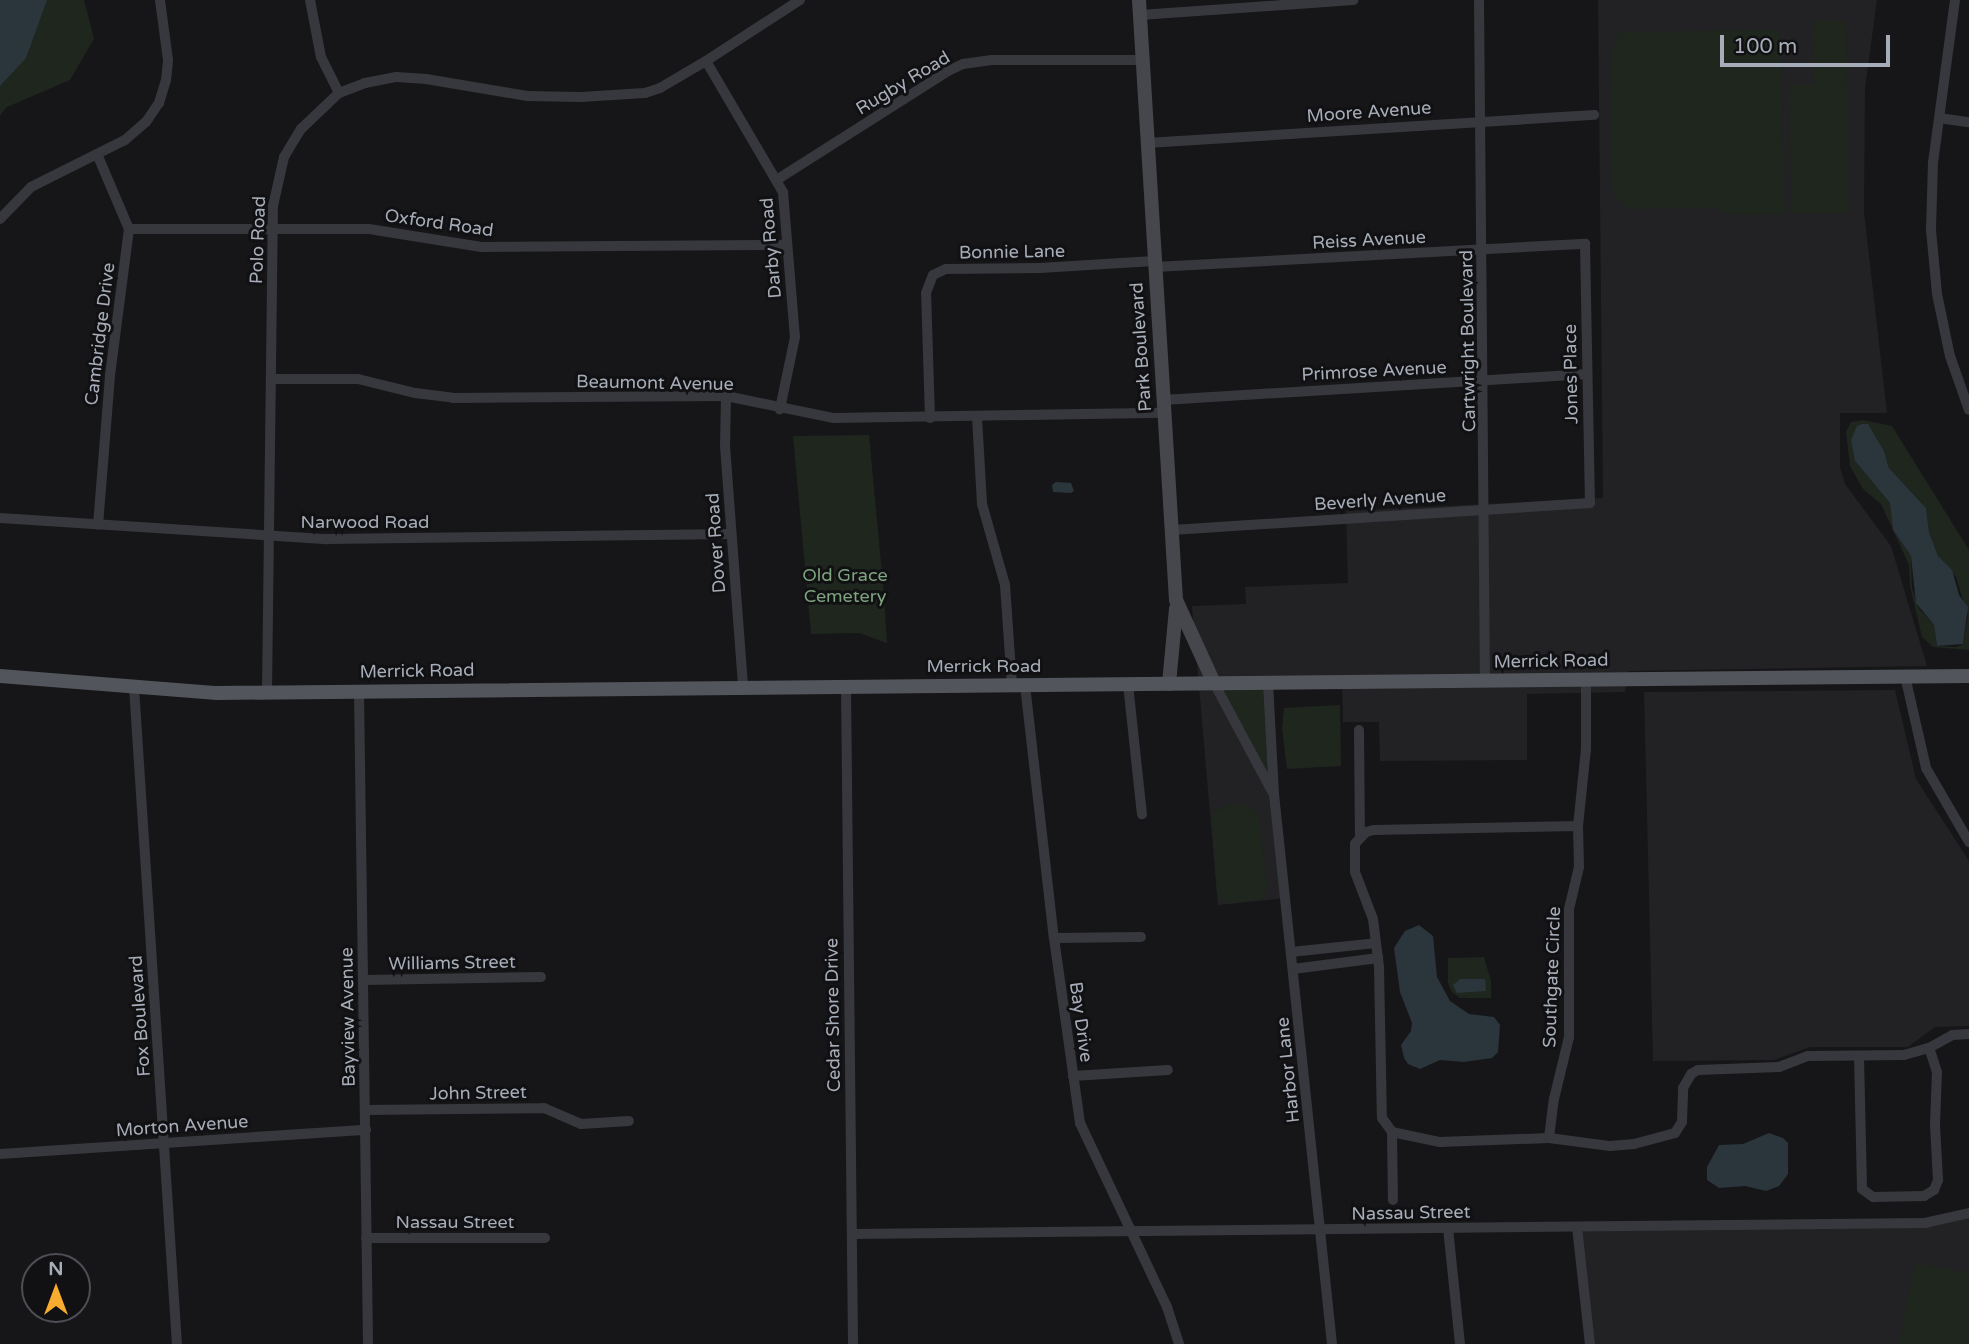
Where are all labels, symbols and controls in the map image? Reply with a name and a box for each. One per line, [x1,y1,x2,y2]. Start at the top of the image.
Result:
scale bar [1724,21,1894,65]
text: 100 m [1733,34,1797,59]
street label: Rugby Road [852,46,954,120]
street label: Moore Avenue [1306,97,1432,127]
street label: Polo Road [246,196,270,284]
street label: Darby Road [756,197,786,299]
street label: Oxford Road [383,205,495,241]
street label: Reiss Avenue [1312,226,1426,254]
street label: Bonnie Lane [959,240,1065,264]
street label: Cartwright Boulevard [1456,250,1480,432]
street label: Cambridge Drive [81,261,119,407]
street label: Park Boulevard [1126,282,1156,412]
street label: Jones Place [1559,324,1583,424]
street label: Primrose Avenue [1301,356,1447,386]
street label: Beaumont Avenue [576,371,734,395]
street label: Beverly Avenue [1313,485,1447,515]
street label: Dover Road [702,492,730,594]
street label: Narwood Road [301,511,429,533]
park label: Old Grace Cemetery [802,565,888,608]
street label: Merrick Road [1493,649,1609,673]
street label: Merrick Road [927,655,1041,677]
street label: Merrick Road [359,659,475,683]
street label: Southgate Circle [1539,906,1565,1048]
street label: Cedar Shore Drive [821,938,845,1092]
street label: Bayview Avenue [336,947,360,1087]
street label: Williams Street [388,951,516,975]
street label: Fox Boulevard [125,955,155,1077]
street label: Bay Drive [1065,980,1097,1064]
street label: Harbor Lane [1272,1016,1304,1124]
street label: John Street [429,1081,527,1105]
street label: Morton Avenue [115,1111,249,1141]
street label: Nassau Street [1351,1201,1471,1225]
street label: Nassau Street [396,1211,514,1233]
north arrow [21,1253,91,1323]
text: N [48,1258,64,1280]

